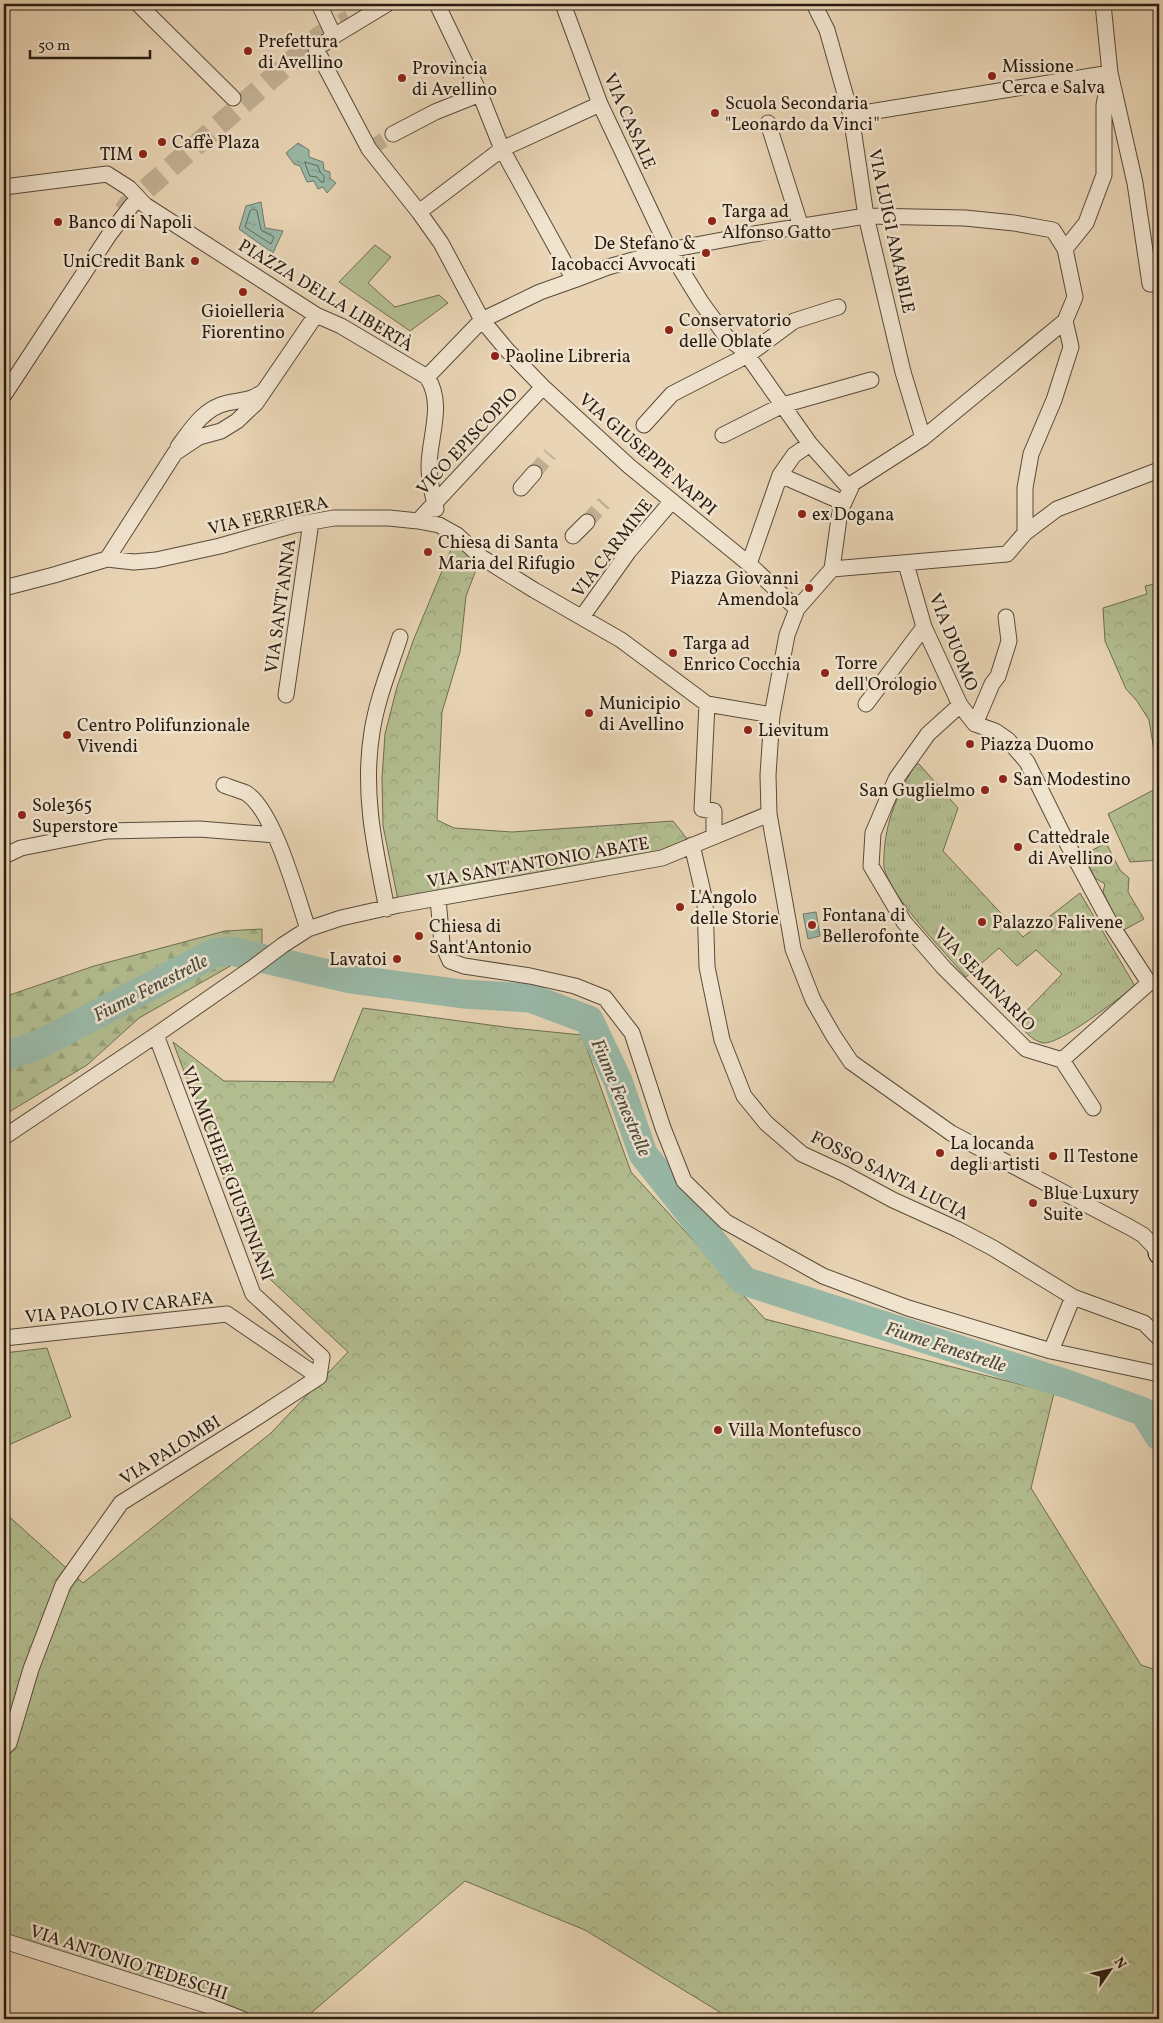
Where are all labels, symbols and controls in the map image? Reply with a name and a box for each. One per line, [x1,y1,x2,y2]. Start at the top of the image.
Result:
scale bar [30,28,150,60]
place label: Prefettura di Avellino [258,30,343,76]
text: 50 m [38,36,70,57]
marker: Prefettura di Avellino [242,45,254,57]
place label: Missione Cerca e Salva [1002,55,1105,101]
place label: Provincia di Avellino [412,57,497,103]
street label: VIA CASALE [596,70,661,174]
marker: Missione Cerca e Salva [986,70,998,82]
marker: Provincia di Avellino [396,72,408,84]
place label: Scuola Secondaria "Leonardo da Vinci" [725,92,880,138]
marker: Scuola Secondaria "Leonardo da Vinci" [709,107,721,119]
place label: Caffè Plaza [172,131,260,156]
marker: Caffè Plaza [156,136,168,148]
place label: TIM [100,143,133,168]
street label: VIA LUIGI AMABILE [861,147,920,316]
marker: TIM [137,148,149,160]
place label: Targa ad Alfonso Gatto [722,200,831,246]
place label: Banco di Napoli [68,211,192,236]
marker: Targa ad Alfonso Gatto [706,215,718,227]
marker: Banco di Napoli [52,216,64,228]
place label: De Stefano & Iacobacci Avvocati [551,232,696,278]
street label: PIAZZA DELLA LIBERTÀ [233,234,418,359]
marker: De Stefano & Iacobacci Avvocati [700,247,712,259]
place label: UniCredit Bank [63,250,185,275]
marker: UniCredit Bank [189,255,201,267]
marker: Gioielleria Fiorentino [237,286,249,298]
place label: Gioielleria Fiorentino [201,300,285,346]
place label: Conservatorio delle Oblate [679,309,791,355]
marker: Conservatorio delle Oblate [663,324,675,336]
place label: Paoline Libreria [505,345,631,370]
marker: Paoline Libreria [489,350,501,362]
street label: VICO EPISCOPIO [412,383,525,501]
street label: VIA GIUSEPPE NAPPI [573,388,722,522]
street label: VIA FERRIERA [206,490,331,542]
street label: VIA CARMINE [567,494,660,603]
place label: ex Dogana [812,503,894,528]
marker: ex Dogana [796,508,808,520]
place label: Chiesa di Santa Maria del Rifugio [438,531,575,577]
street label: VIA SANT'ANNA [260,537,303,675]
marker: Chiesa di Santa Maria del Rifugio [422,546,434,558]
place label: Piazza Giovanni Amendola [670,567,799,613]
marker: Piazza Giovanni Amendola [803,582,815,594]
street label: VIA DUOMO [922,590,984,695]
place label: Targa ad Enrico Cocchia [683,632,801,678]
marker: Targa ad Enrico Cocchia [667,647,679,659]
place label: Torre dell'Orologio [835,652,937,698]
marker: Torre dell'Orologio [819,667,831,679]
place label: Municipio di Avellino [599,692,684,738]
marker: Municipio di Avellino [583,707,595,719]
place label: Centro Polifunzionale Vivendi [77,714,250,760]
place label: Lievitum [758,719,829,744]
marker: Lievitum [742,724,754,736]
marker: Centro Polifunzionale Vivendi [61,729,73,741]
place label: Piazza Duomo [980,733,1094,758]
marker: Piazza Duomo [964,738,976,750]
place label: San Modestino [1013,768,1131,793]
marker: San Modestino [997,773,1009,785]
place label: San Guglielmo [859,779,975,804]
marker: San Guglielmo [979,784,991,796]
place label: Sole365 Superstore [32,794,118,840]
marker: Sole365 Superstore [16,809,28,821]
place label: Cattedrale di Avellino [1028,826,1113,872]
street label: VIA SANT'ANTONIO ABATE [425,832,651,895]
marker: Cattedrale di Avellino [1012,841,1024,853]
place label: L'Angolo delle Storie [690,886,779,932]
marker: L'Angolo delle Storie [674,901,686,913]
place label: Fontana di Bellerofonte [822,904,919,950]
place label: Palazzo Falivene [992,911,1123,936]
place label: Chiesa di Sant'Antonio [429,915,532,961]
marker: Palazzo Falivene [976,916,988,928]
marker: Fontana di Bellerofonte [806,919,818,931]
street label: VIA SEMINARIO [928,922,1040,1038]
marker: Chiesa di Sant'Antonio [413,930,425,942]
place label: Lavatoi [329,948,387,973]
water label: Fiume Fenestrelle [89,949,213,1029]
marker: Lavatoi [391,953,403,965]
water label: Fiume Fenestrelle [584,1035,657,1161]
street label: VIA MICHELE GIUSTINIANI [174,1063,279,1285]
street label: FOSSO SANTA LUCIA [806,1126,973,1227]
place label: La locanda degli artisti [950,1132,1040,1178]
place label: Il Testone [1063,1145,1138,1170]
marker: La locanda degli artisti [934,1147,946,1159]
marker: Il Testone [1047,1150,1059,1162]
place label: Blue Luxury Suite [1043,1182,1139,1228]
marker: Blue Luxury Suite [1027,1197,1039,1209]
street label: VIA PAOLO IV CARAFA [24,1286,215,1331]
water label: Fiume Fenestrelle [882,1316,1009,1380]
street label: VIA PALOMBI [115,1410,226,1492]
place label: Villa Montefusco [728,1419,861,1444]
marker: Villa Montefusco [712,1424,724,1436]
street label: VIA ANTONIO TEDESCHI [26,1920,231,2007]
north arrow [1086,1946,1136,1996]
text: N [1109,1954,1130,1973]

